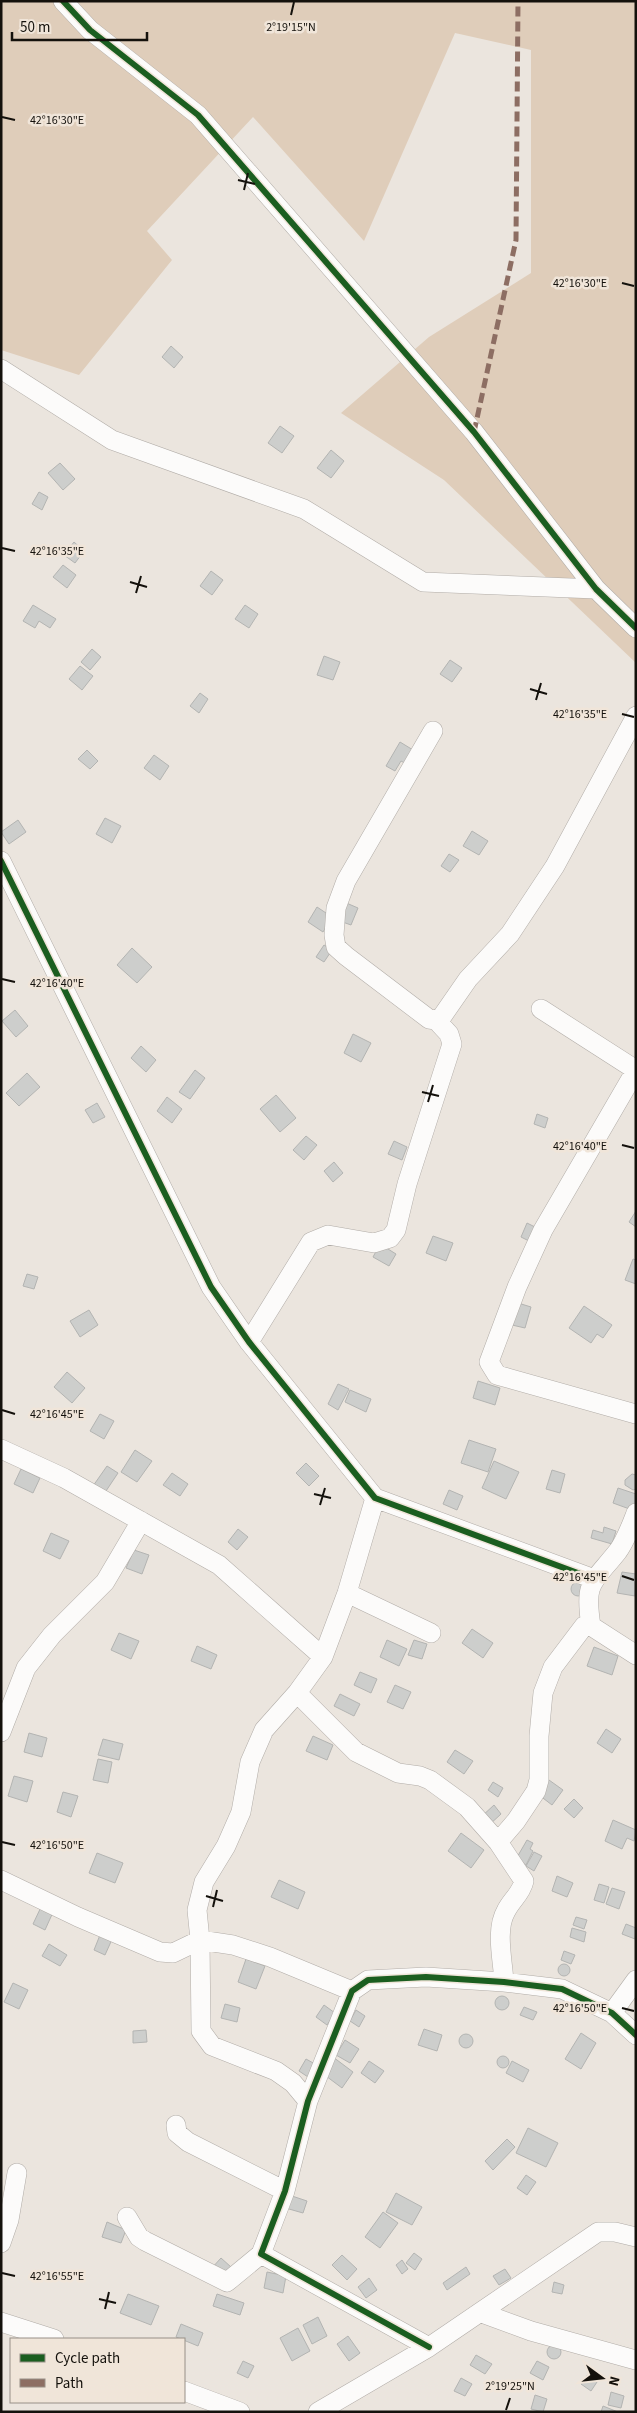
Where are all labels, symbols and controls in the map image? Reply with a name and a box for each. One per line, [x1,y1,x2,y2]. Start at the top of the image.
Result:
scale bar [12,10,148,42]
text: 50 m [20,17,50,38]
text: 2°19'15"N [266,19,316,36]
text: 42°16'30"E [30,112,84,129]
text: 42°16'30"E [553,275,607,292]
text: 42°16'35"E [30,543,84,560]
text: 42°16'35"E [553,706,607,723]
text: 42°16'40"E [30,975,84,992]
text: 42°16'40"E [553,1138,607,1155]
text: 42°16'45"E [30,1406,84,1423]
text: 42°16'45"E [553,1569,607,1586]
text: 42°16'50"E [30,1837,84,1854]
text: 42°16'50"E [553,2000,607,2017]
text: 42°16'55"E [30,2268,84,2285]
legend [10,2338,185,2403]
text: Cycle path [55,2348,120,2369]
north arrow [577,2353,627,2403]
text: Path [55,2373,83,2394]
text: N [603,2374,624,2388]
text: 2°19'25"N [485,2378,535,2395]

